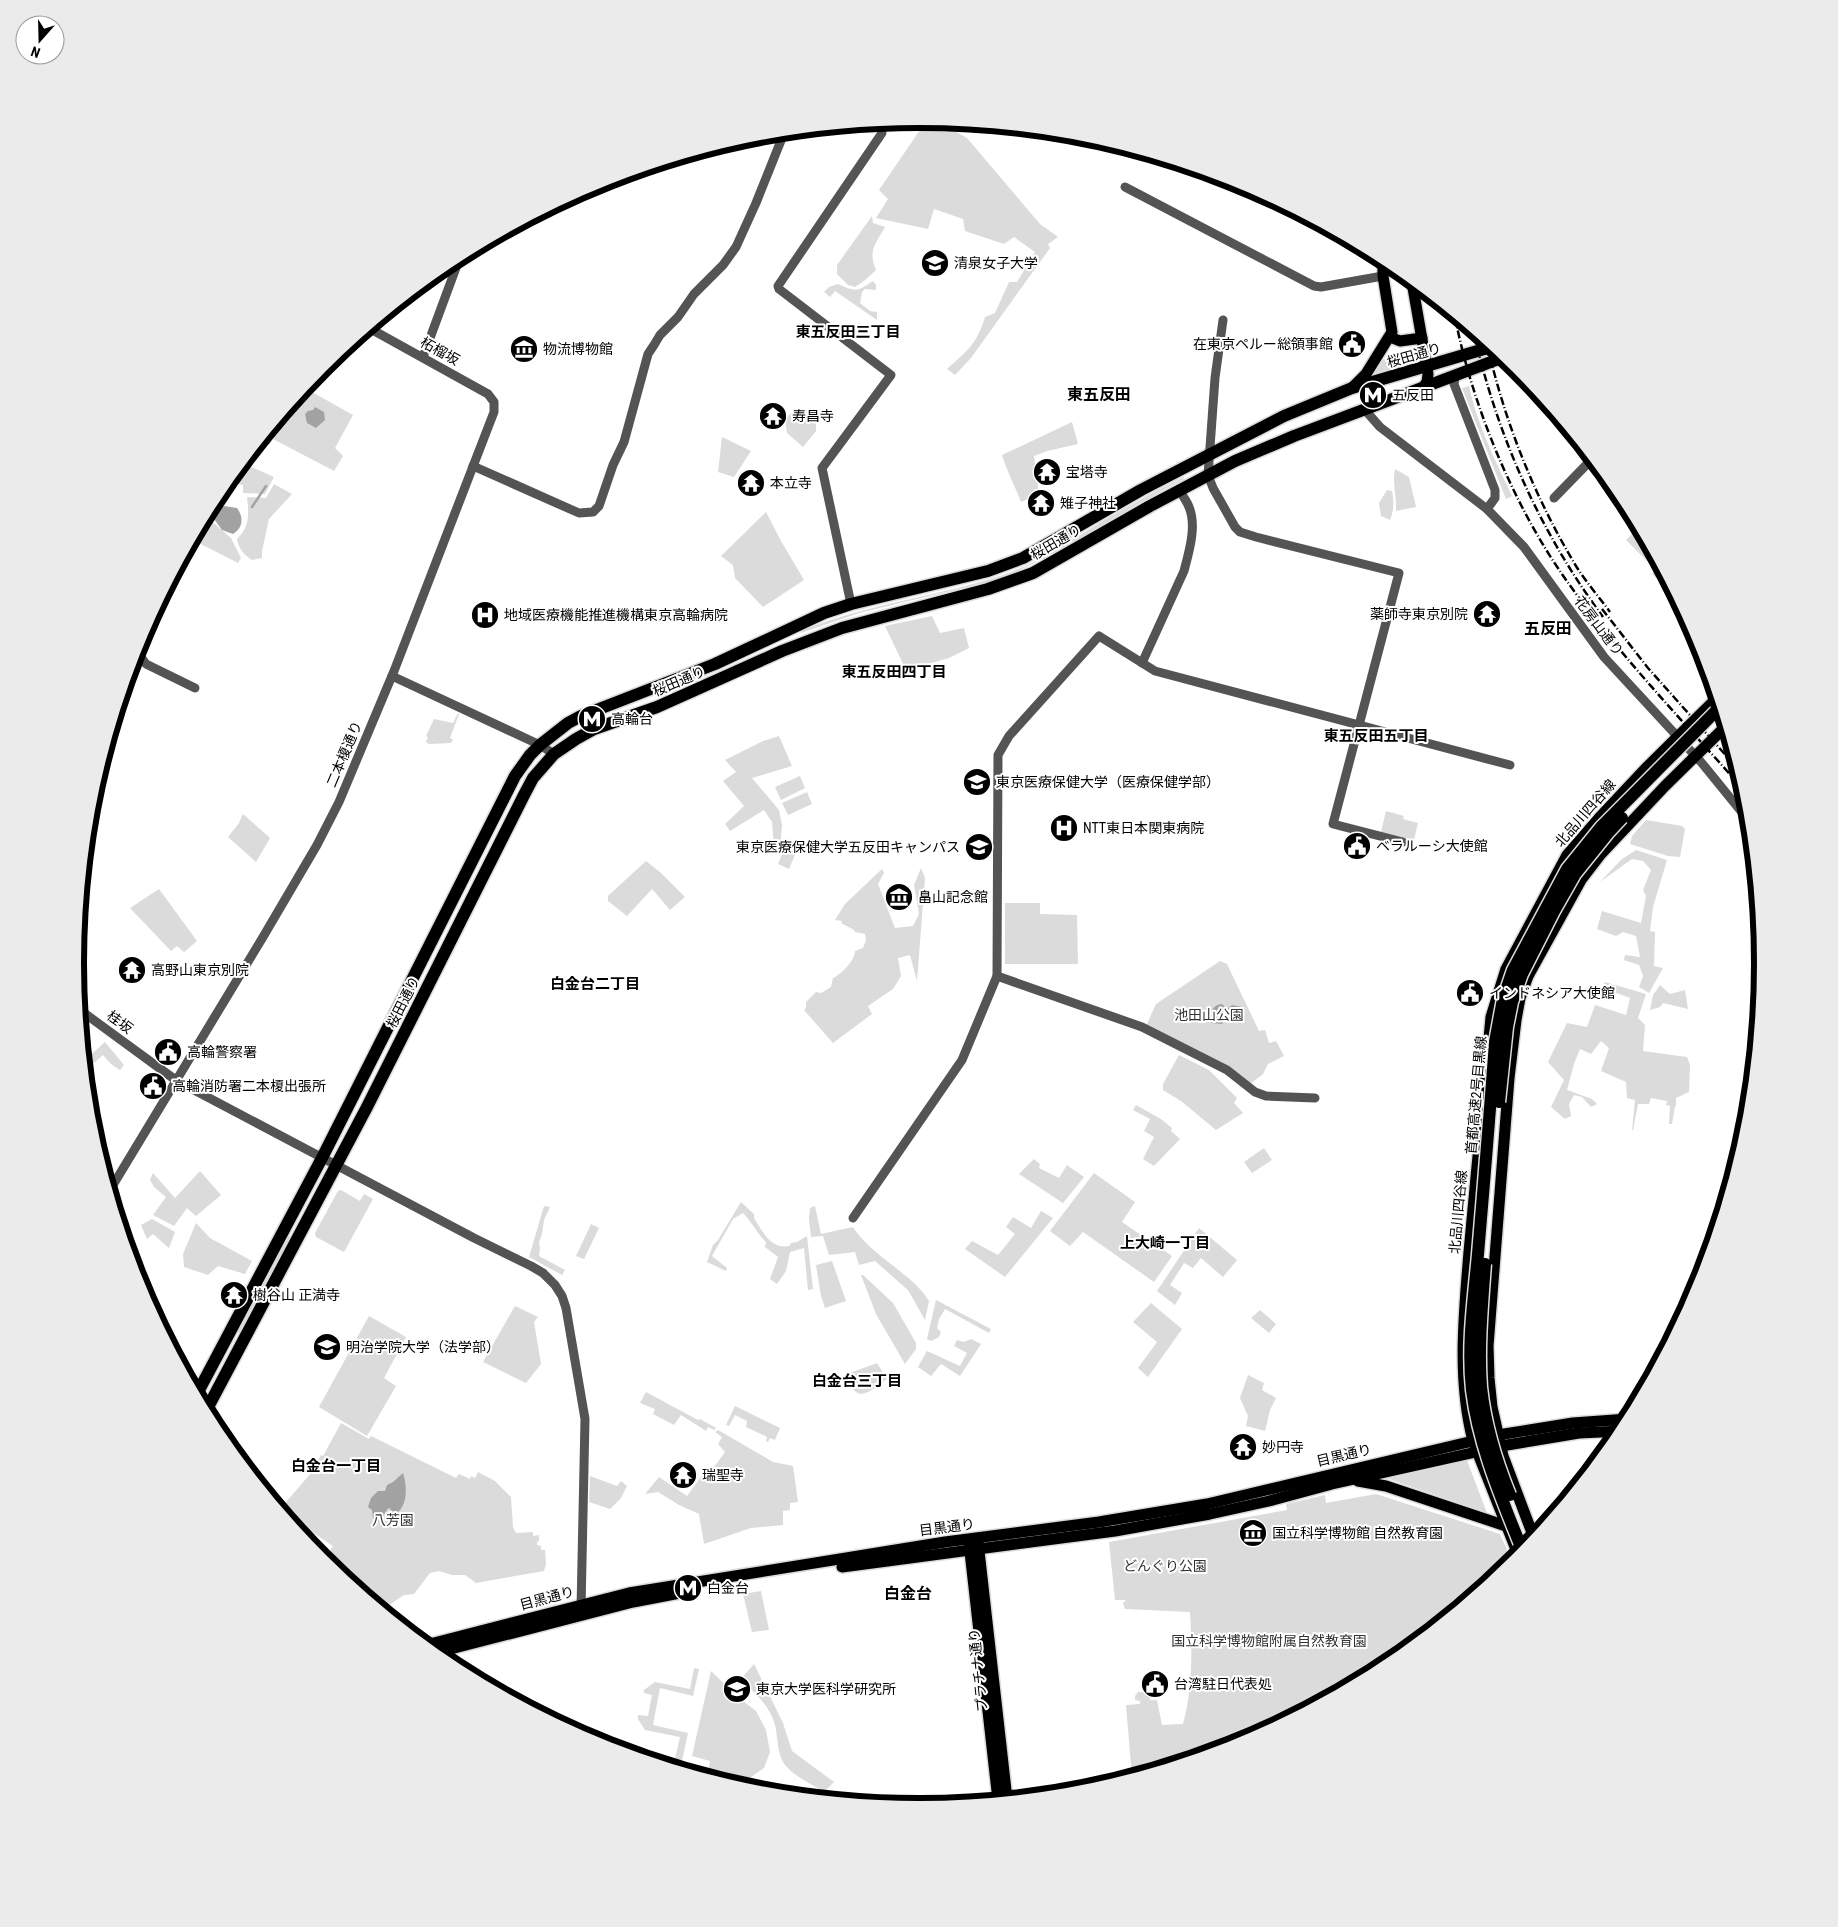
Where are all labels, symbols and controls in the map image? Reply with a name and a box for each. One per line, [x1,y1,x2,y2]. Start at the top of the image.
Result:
north arrow [15,15,65,65]
text: N [29,43,42,61]
school or university icon: 清泉女子大学 [920,248,950,278]
place label: 清泉女子大学 [954,255,1038,271]
district label: 東五反田三丁目 [795,323,901,341]
public building icon: 在東京ペルー総領事館 [1337,329,1367,359]
street label: 柘榴坂 [418,334,462,368]
museum icon: 物流博物館 [509,334,539,364]
place label: 在東京ペルー総領事館 [1193,336,1333,352]
street label: 桜田通り [1385,340,1443,370]
place label: 物流博物館 [543,341,613,357]
metro station icon: 五反田 [1358,380,1388,410]
district label: 東五反田 [1067,385,1131,404]
place label: 五反田 [1392,387,1434,403]
temple icon: 寿昌寺 [758,401,788,431]
place label: 寿昌寺 [792,408,834,424]
temple icon: 宝塔寺 [1032,457,1062,487]
place label: 宝塔寺 [1066,464,1108,480]
temple icon: 本立寺 [736,468,766,498]
place label: 本立寺 [770,475,812,491]
temple icon: 雉子神社 [1026,488,1056,518]
place label: 雉子神社 [1060,495,1116,511]
street label: 桜田通り [1028,521,1084,563]
street label: 花房山通り [1572,593,1626,659]
temple icon: 薬師寺東京別院 [1472,599,1502,629]
hospital icon: 地域医療機能推進機構東京高輪病院 [470,600,500,630]
place label: 薬師寺東京別院 [1370,606,1468,622]
place label: 地域医療機能推進機構東京高輪病院 [504,607,728,623]
district label: 五反田 [1524,619,1572,638]
street label: 桜田通り [650,663,708,699]
district label: 東五反田四丁目 [841,663,947,681]
metro station icon: 高輪台 [577,704,607,734]
place label: 高輪台 [611,711,653,727]
street label: 二本榎通り [323,719,365,789]
district label: 東五反田五丁目 [1323,727,1429,745]
school or university icon: 東京医療保健大学（医療保健学部） [962,767,992,797]
place label: 東京医療保健大学（医療保健学部） [996,774,1220,790]
street label: 北品川四谷線 [1551,776,1619,850]
hospital icon: NTT東日本関東病院 [1049,813,1079,843]
place label: NTT東日本関東病院 [1083,820,1204,836]
public building icon: ベラルーシ大使館 [1342,831,1372,861]
school or university icon: 東京医療保健大学五反田キャンパス [964,832,994,862]
place label: ベラルーシ大使館 [1376,838,1488,854]
place label: 東京医療保健大学五反田キャンパス [736,839,960,855]
museum icon: 畠山記念館 [884,882,914,912]
place label: 畠山記念館 [918,889,988,905]
temple icon: 高野山東京別院 [117,955,147,985]
place label: 高野山東京別院 [151,962,249,978]
street label: 桜田通り [383,973,423,1031]
district label: 白金台二丁目 [550,975,640,993]
public building icon: インドネシア大使館 [1455,978,1485,1008]
place label: インドネシア大使館 [1489,985,1615,1001]
street label: 桂坂 [104,1007,136,1037]
park label: 池田山公園 [1174,1007,1244,1023]
street label: 首都高速2号目黒線 [1463,1035,1489,1155]
public building icon: 高輪警察署 [153,1037,183,1067]
place label: 高輪警察署 [187,1044,257,1060]
public building icon: 高輪消防署二本榎出張所 [138,1071,168,1101]
place label: 高輪消防署二本榎出張所 [172,1078,326,1094]
street label: 北品川四谷線 [1446,1169,1470,1255]
district label: 上大崎一丁目 [1120,1234,1210,1252]
temple icon: 樹谷山 正満寺 [219,1280,249,1310]
place label: 樹谷山 正満寺 [253,1287,340,1303]
school or university icon: 明治学院大学（法学部） [312,1332,342,1362]
place label: 明治学院大学（法学部） [346,1339,500,1355]
district label: 白金台三丁目 [812,1372,902,1390]
temple icon: 妙円寺 [1228,1432,1258,1462]
place label: 妙円寺 [1262,1439,1304,1455]
street label: 目黒通り [1315,1441,1373,1469]
district label: 白金台一丁目 [291,1457,381,1475]
temple icon: 瑞聖寺 [668,1460,698,1490]
place label: 瑞聖寺 [702,1467,744,1483]
park label: 八芳園 [372,1512,414,1528]
street label: 目黒通り [918,1516,976,1538]
museum icon: 国立科学博物館 自然教育園 [1238,1518,1268,1548]
place label: 国立科学博物館 自然教育園 [1272,1525,1443,1541]
park label: どんぐり公園 [1123,1558,1207,1574]
metro station icon: 白金台 [673,1573,703,1603]
place label: 白金台 [707,1580,749,1596]
street label: 目黒通り [518,1583,576,1613]
district label: 白金台 [884,1584,932,1603]
street label: プラチナ通り [966,1627,990,1713]
park label: 国立科学博物館附属自然教育園 [1171,1633,1367,1649]
public building icon: 台湾駐日代表処 [1140,1669,1170,1699]
school or university icon: 東京大学医科学研究所 [722,1674,752,1704]
place label: 台湾駐日代表処 [1174,1676,1272,1692]
place label: 東京大学医科学研究所 [756,1681,896,1697]

